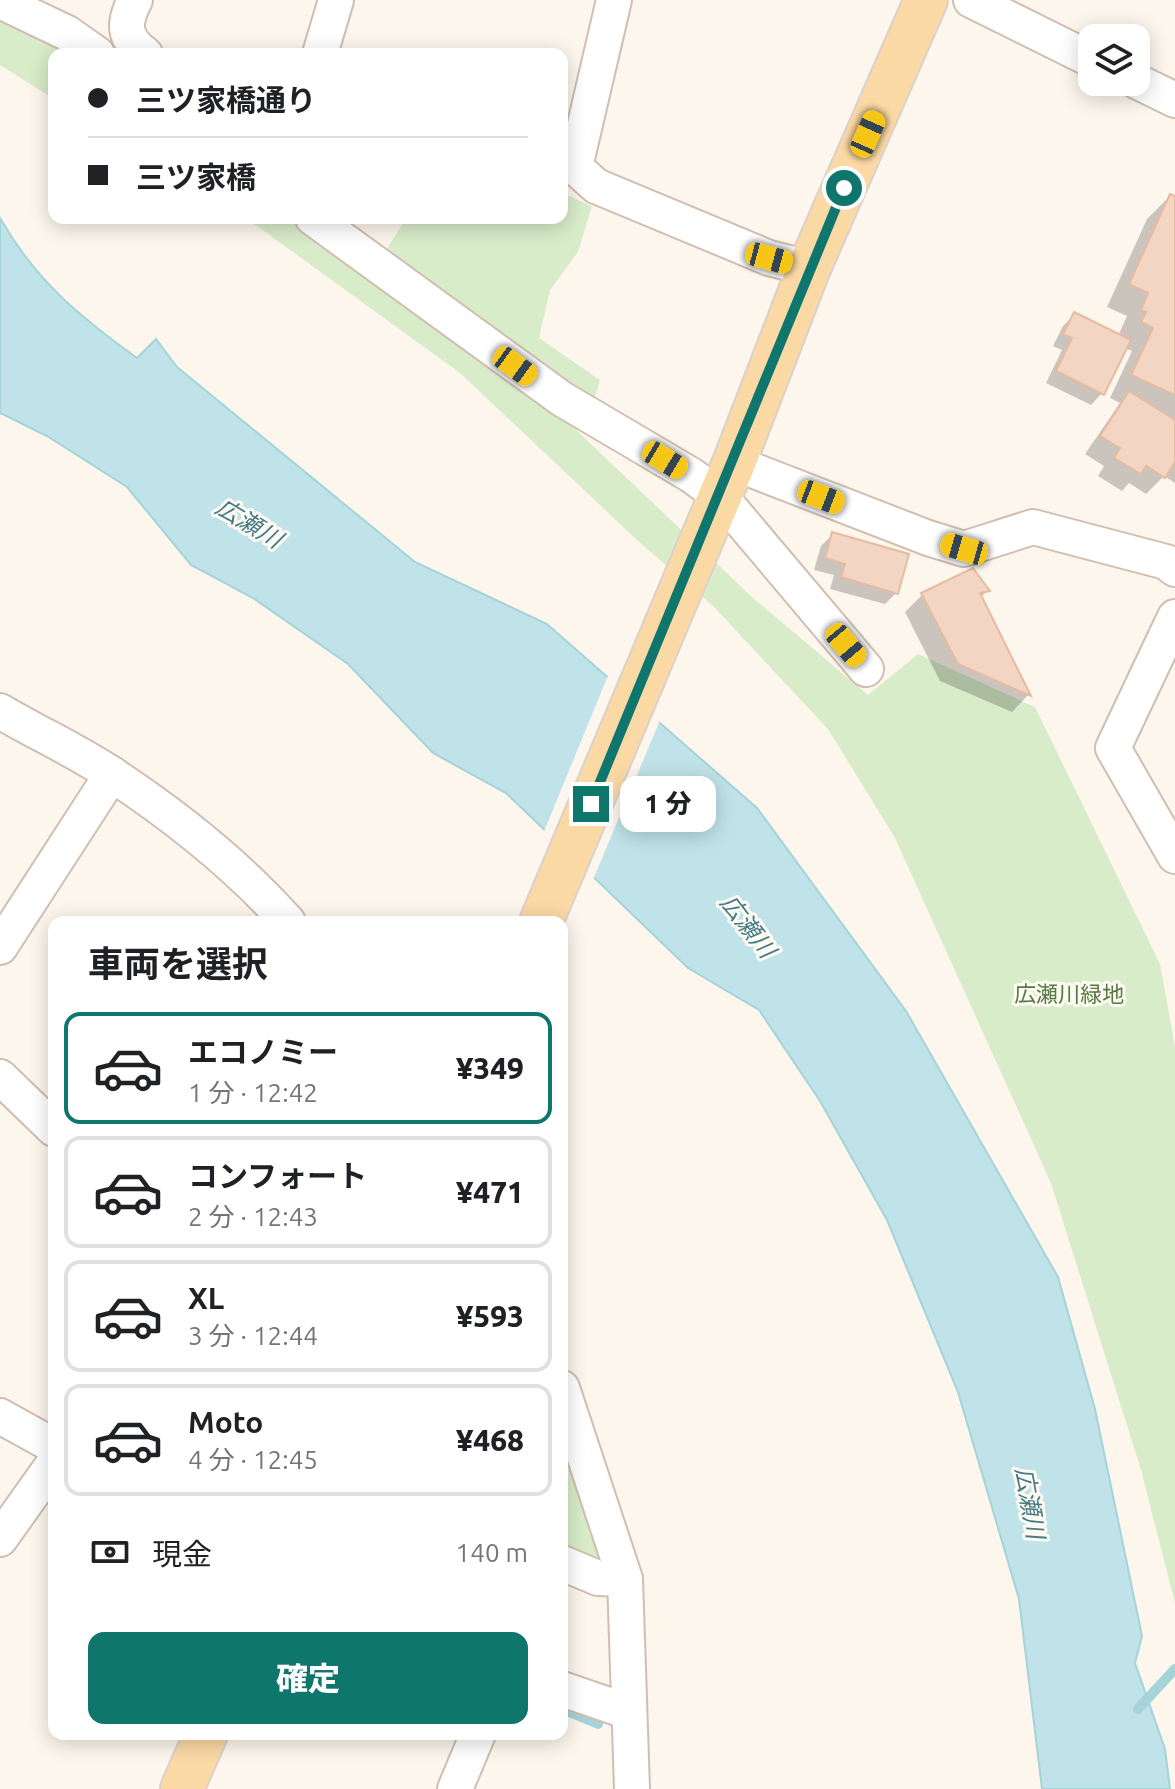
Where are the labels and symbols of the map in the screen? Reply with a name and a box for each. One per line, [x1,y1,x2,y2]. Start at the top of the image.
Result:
car [847,107,889,161]
route start [826,170,862,206]
car [743,240,795,276]
car [489,342,541,390]
car [638,437,692,483]
car [794,477,848,517]
water label: 広瀬川 [211,493,289,555]
car [938,531,990,567]
car [821,619,871,671]
callout: 1 分 [619,776,715,832]
route end [573,786,609,822]
water label: 広瀬川 [715,889,783,965]
park label: 広瀬川緑地 [1014,981,1124,1006]
water label: 広瀬川 [1010,1465,1050,1544]

